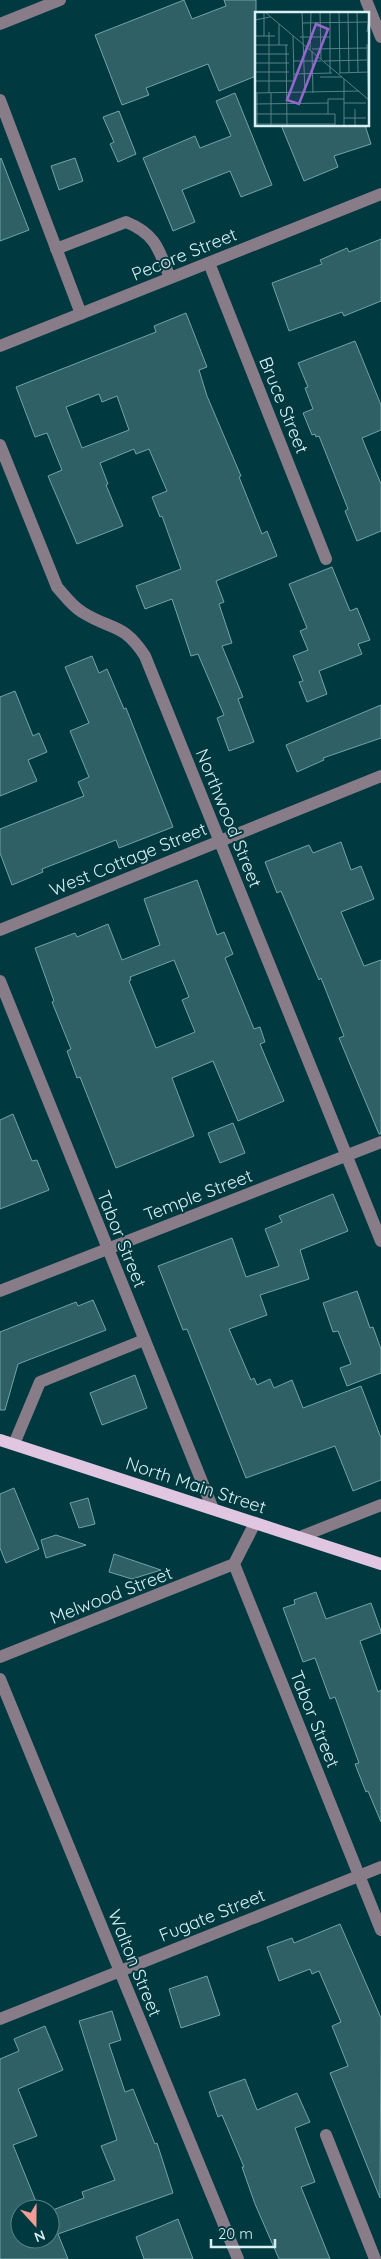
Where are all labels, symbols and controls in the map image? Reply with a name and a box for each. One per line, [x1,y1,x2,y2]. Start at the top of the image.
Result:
inset map [255,12,368,126]
street label: Pecore Street [128,222,240,286]
street label: Bruce Street [254,353,314,457]
street label: Northwood Street [191,745,267,891]
street label: West Cottage Street [46,817,210,901]
street label: Temple Street [140,1164,256,1226]
street label: Tabor Street [92,1187,152,1291]
street label: North Main Street [123,1451,269,1519]
street label: Melwood Street [47,1561,175,1629]
street label: Tabor Street [285,1667,345,1771]
street label: Fugate Street [156,1883,268,1947]
street label: Walton Street [103,1906,167,2020]
north arrow [10,2199,60,2249]
scale bar [211,2216,275,2248]
text: 20 m [218,2224,253,2243]
text: N [32,2226,48,2246]

